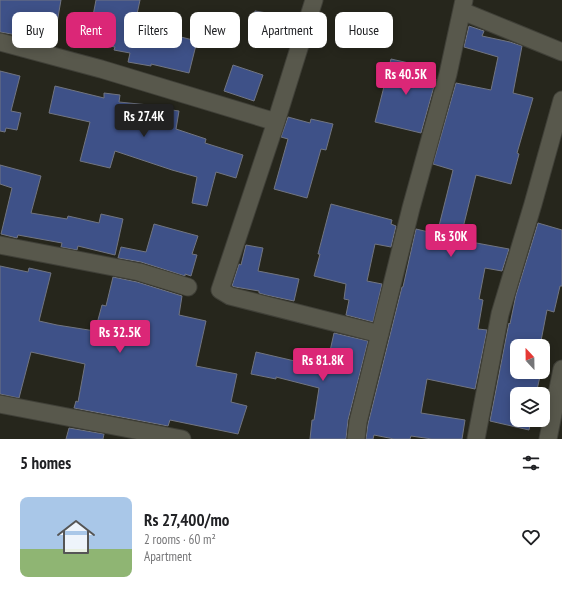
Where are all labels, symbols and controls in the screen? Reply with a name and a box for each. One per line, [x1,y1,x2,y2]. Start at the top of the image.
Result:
chip: Buy [12,12,58,48]
chip: Rent [66,12,116,48]
chip: Filters [124,12,182,48]
chip: New [190,12,240,48]
chip: Apartment [248,12,327,48]
chip: House [335,12,393,48]
pin: Rs 40.5K [365,62,447,96]
text: Rs 40.5K [385,66,427,83]
pin: Rs 27.4K [103,104,185,138]
text: Rs 27.4K [124,108,164,125]
pin: Rs 30K [418,224,484,258]
text: Rs 30K [435,228,467,245]
pin: Rs 32.5K [79,320,161,354]
text: Rs 32.5K [99,324,141,341]
north arrow [510,339,550,379]
map controls [510,339,550,427]
pin: Rs 81.8K [282,348,364,382]
text: Rs 81.8K [302,352,344,369]
button: layers [510,387,550,427]
text: 5 homes [20,452,71,474]
icon: filters [520,452,542,474]
text: Rs 27,400/mo [144,509,229,531]
icon: home [52,513,100,561]
icon: heart [520,526,542,548]
text: 2 rooms · 60 m² [144,531,216,548]
text: Apartment [144,548,192,565]

